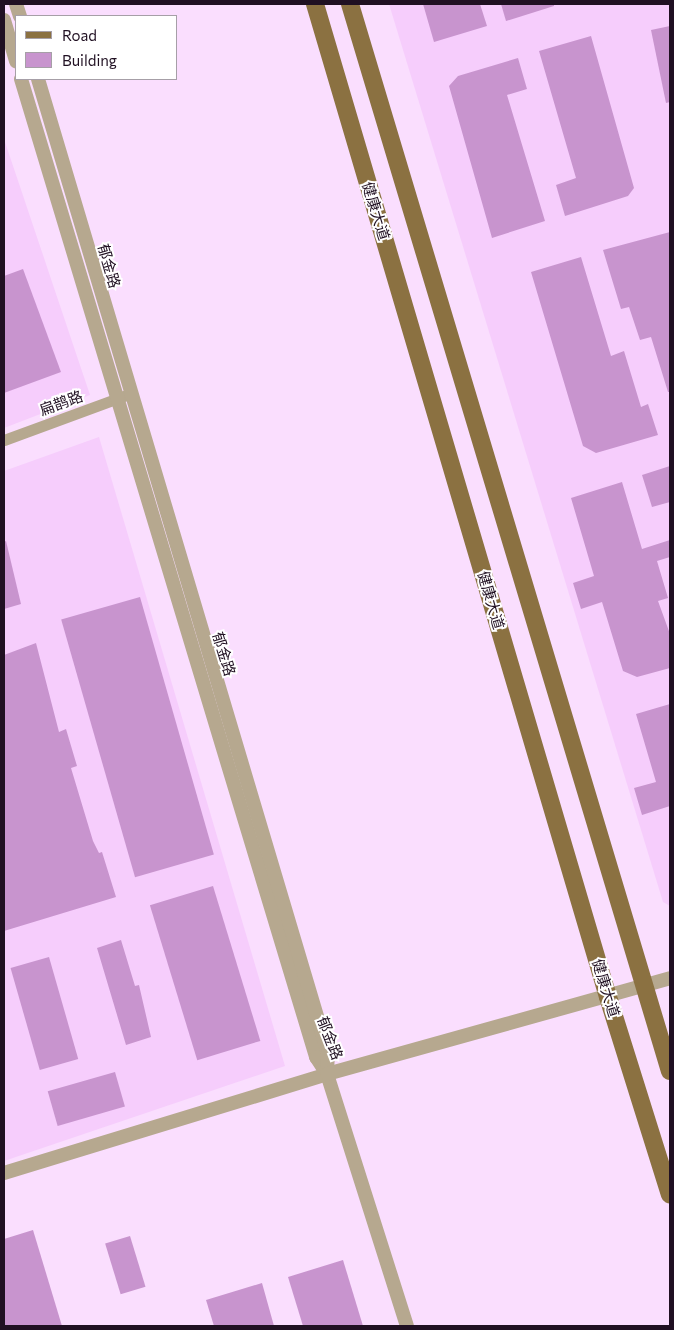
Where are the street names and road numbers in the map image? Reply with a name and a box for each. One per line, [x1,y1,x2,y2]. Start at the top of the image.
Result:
street label: 健康大道 [359,180,393,242]
street label: 郁金路 [94,242,124,290]
street label: 扁鹊路 [37,387,85,419]
street label: 健康大道 [474,569,508,631]
street label: 郁金路 [209,630,239,678]
street label: 健康大道 [589,957,623,1019]
street label: 郁金路 [314,1014,346,1062]

